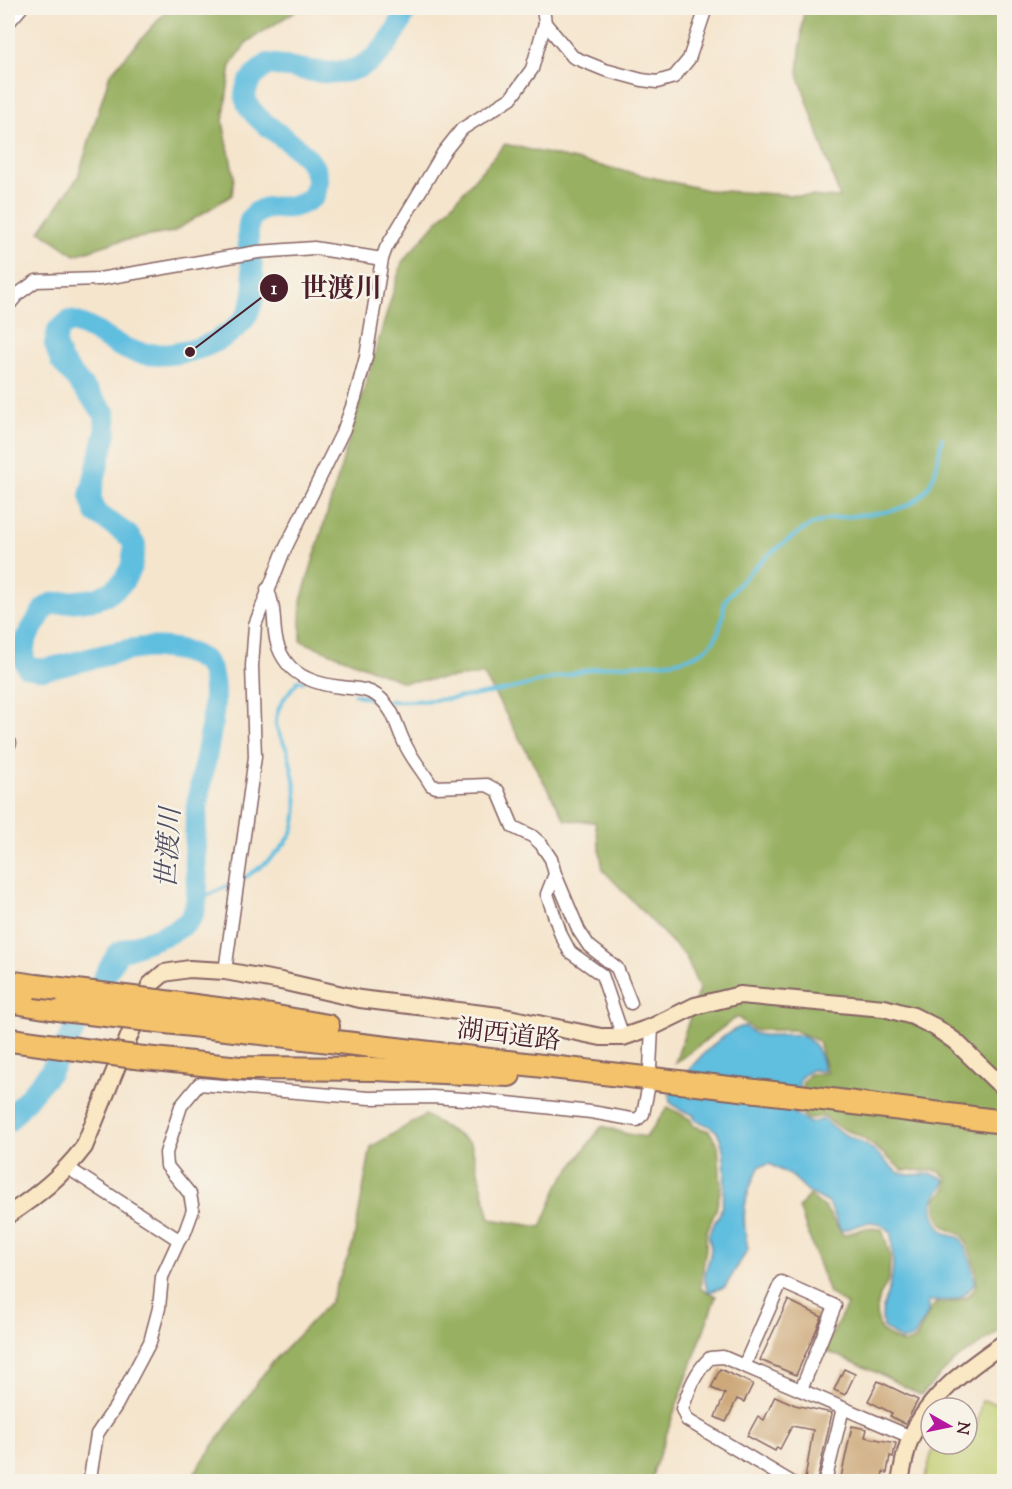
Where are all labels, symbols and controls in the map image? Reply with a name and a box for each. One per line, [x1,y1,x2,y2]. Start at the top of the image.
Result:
callout: 世渡川 [259,265,394,310]
text: 世渡川 [301,271,382,310]
text: 1 [271,277,278,303]
water label: 世渡川 [149,804,192,890]
street label: 湖西道路 [455,1012,563,1061]
north arrow [919,1396,979,1456]
text: N [949,1420,974,1436]

